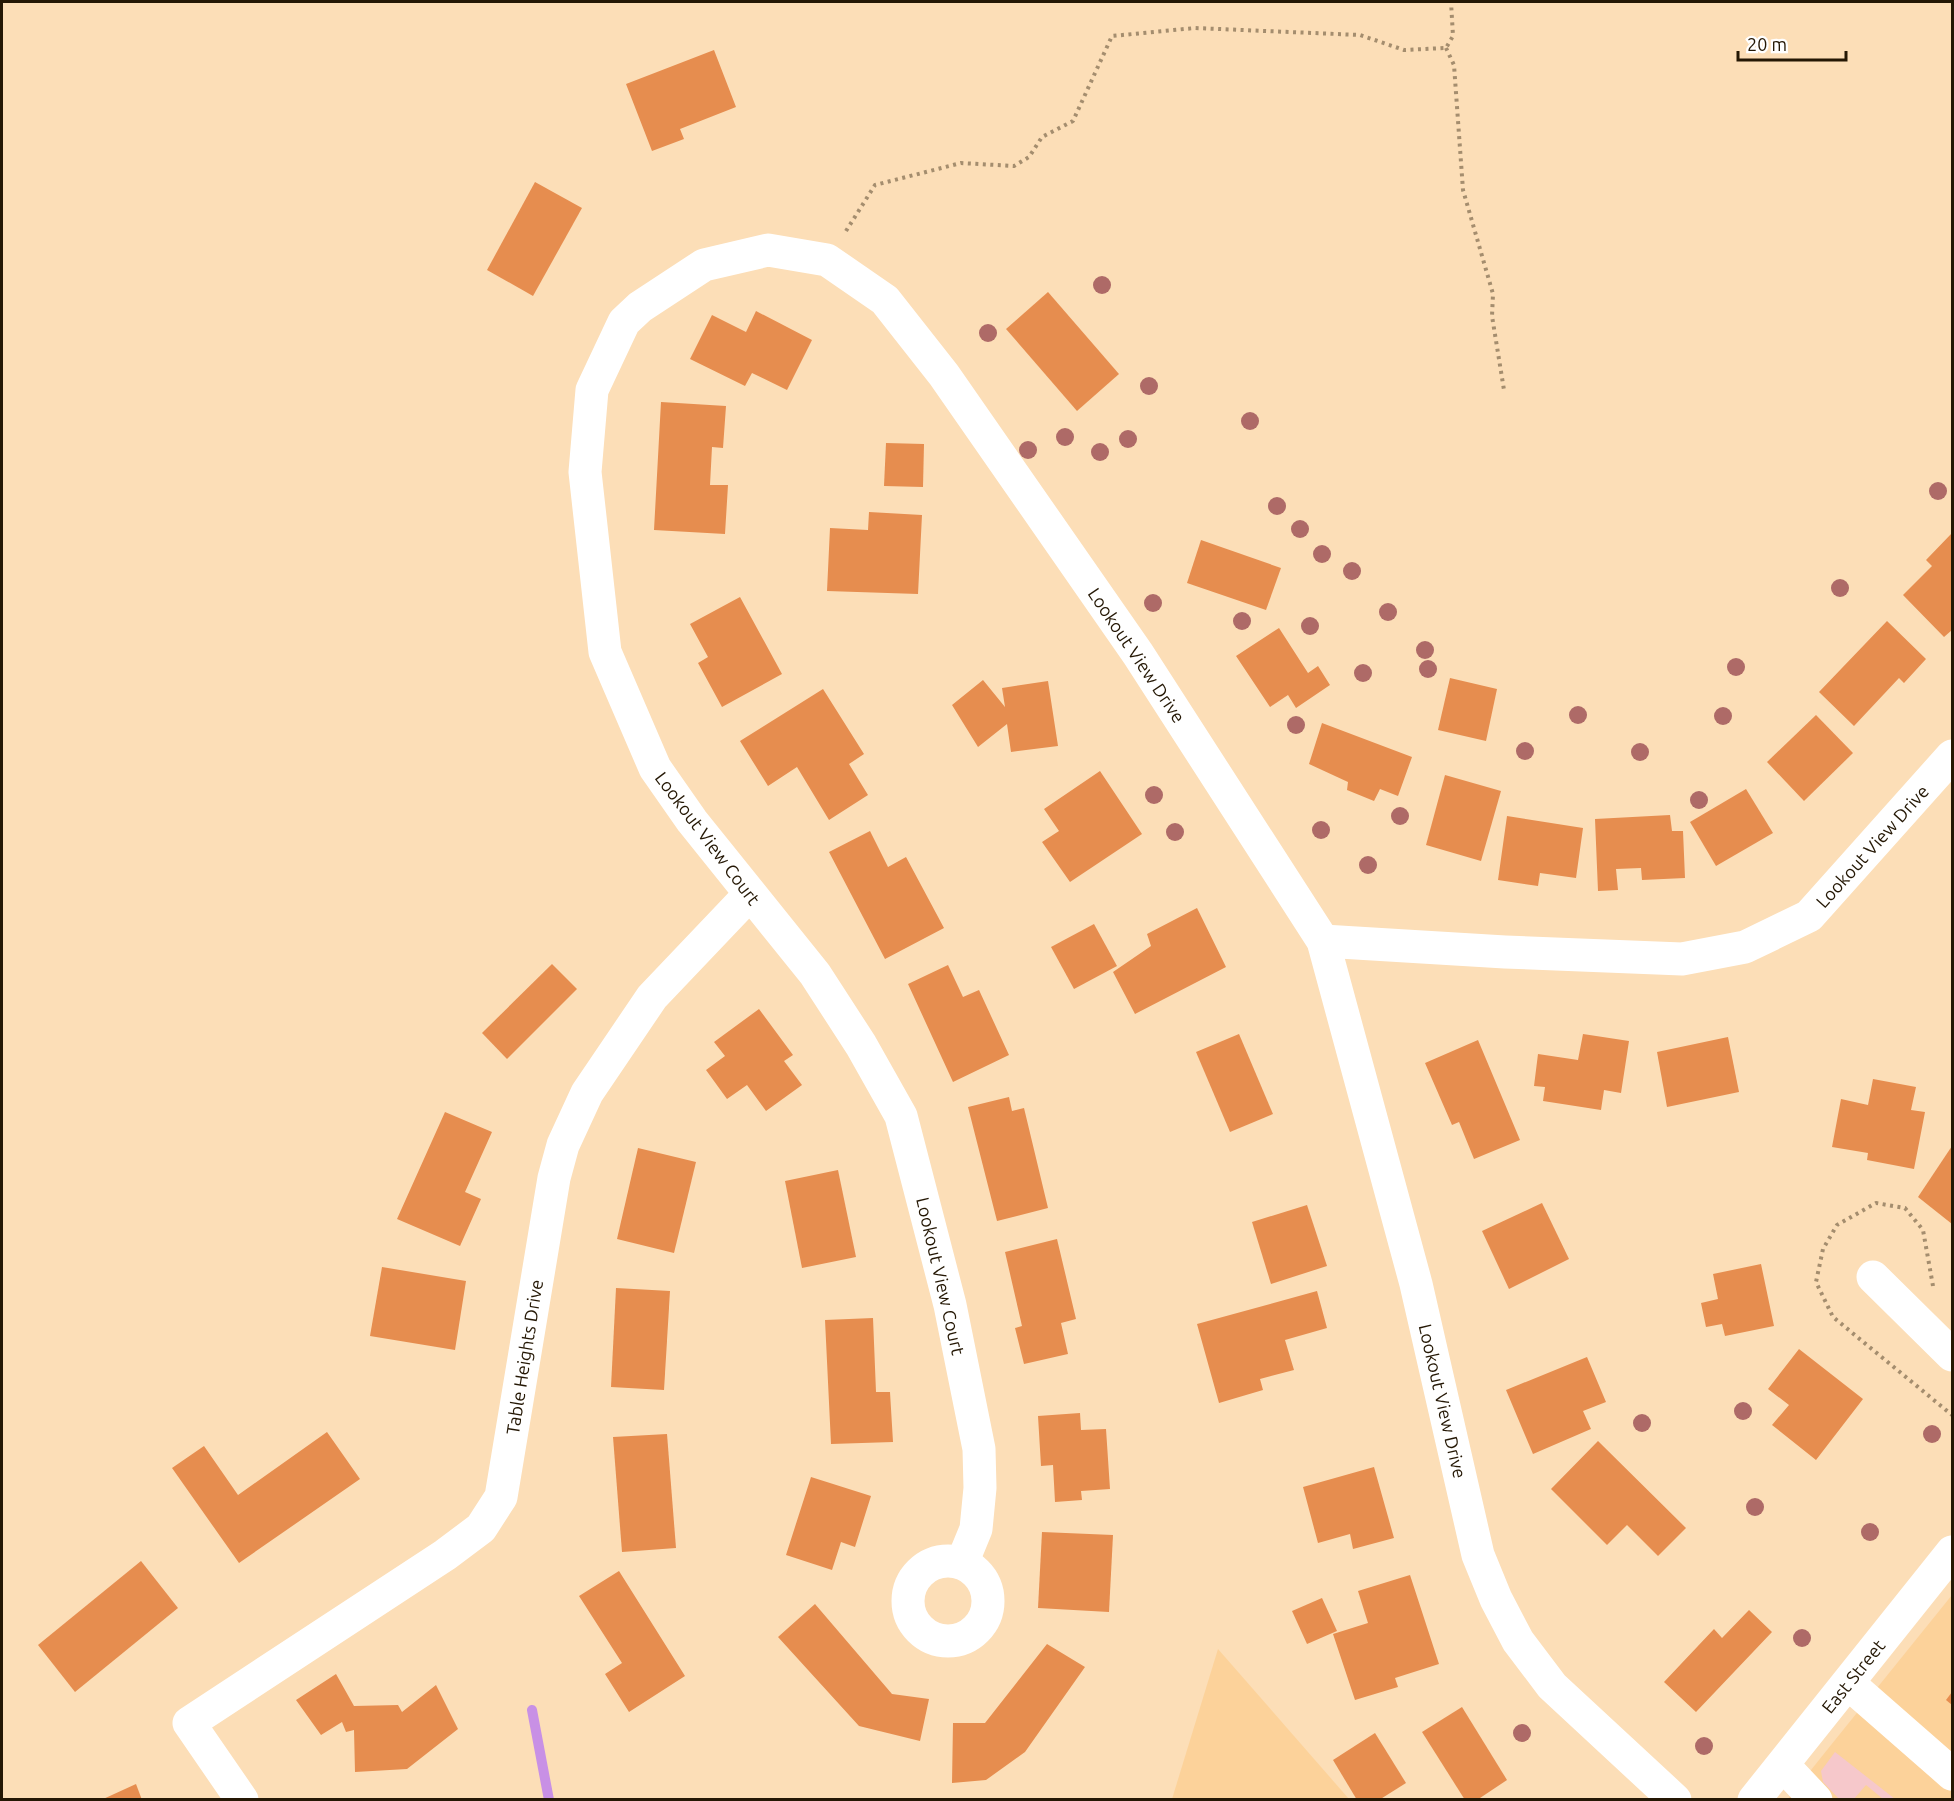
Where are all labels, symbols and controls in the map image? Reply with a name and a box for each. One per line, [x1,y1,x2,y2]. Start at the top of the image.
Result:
scale bar [1738,24,1846,62]
text: 20 m [1747,34,1787,54]
street label: Lookout View Drive [1085,584,1189,726]
street label: Lookout View Court [652,768,764,908]
street label: Lookout View Drive [1812,781,1932,911]
street label: Lookout View Court [913,1195,969,1357]
street label: Table Heights Drive [502,1278,546,1436]
street label: Lookout View Drive [1415,1322,1471,1480]
street label: East Street [1817,1635,1889,1717]

